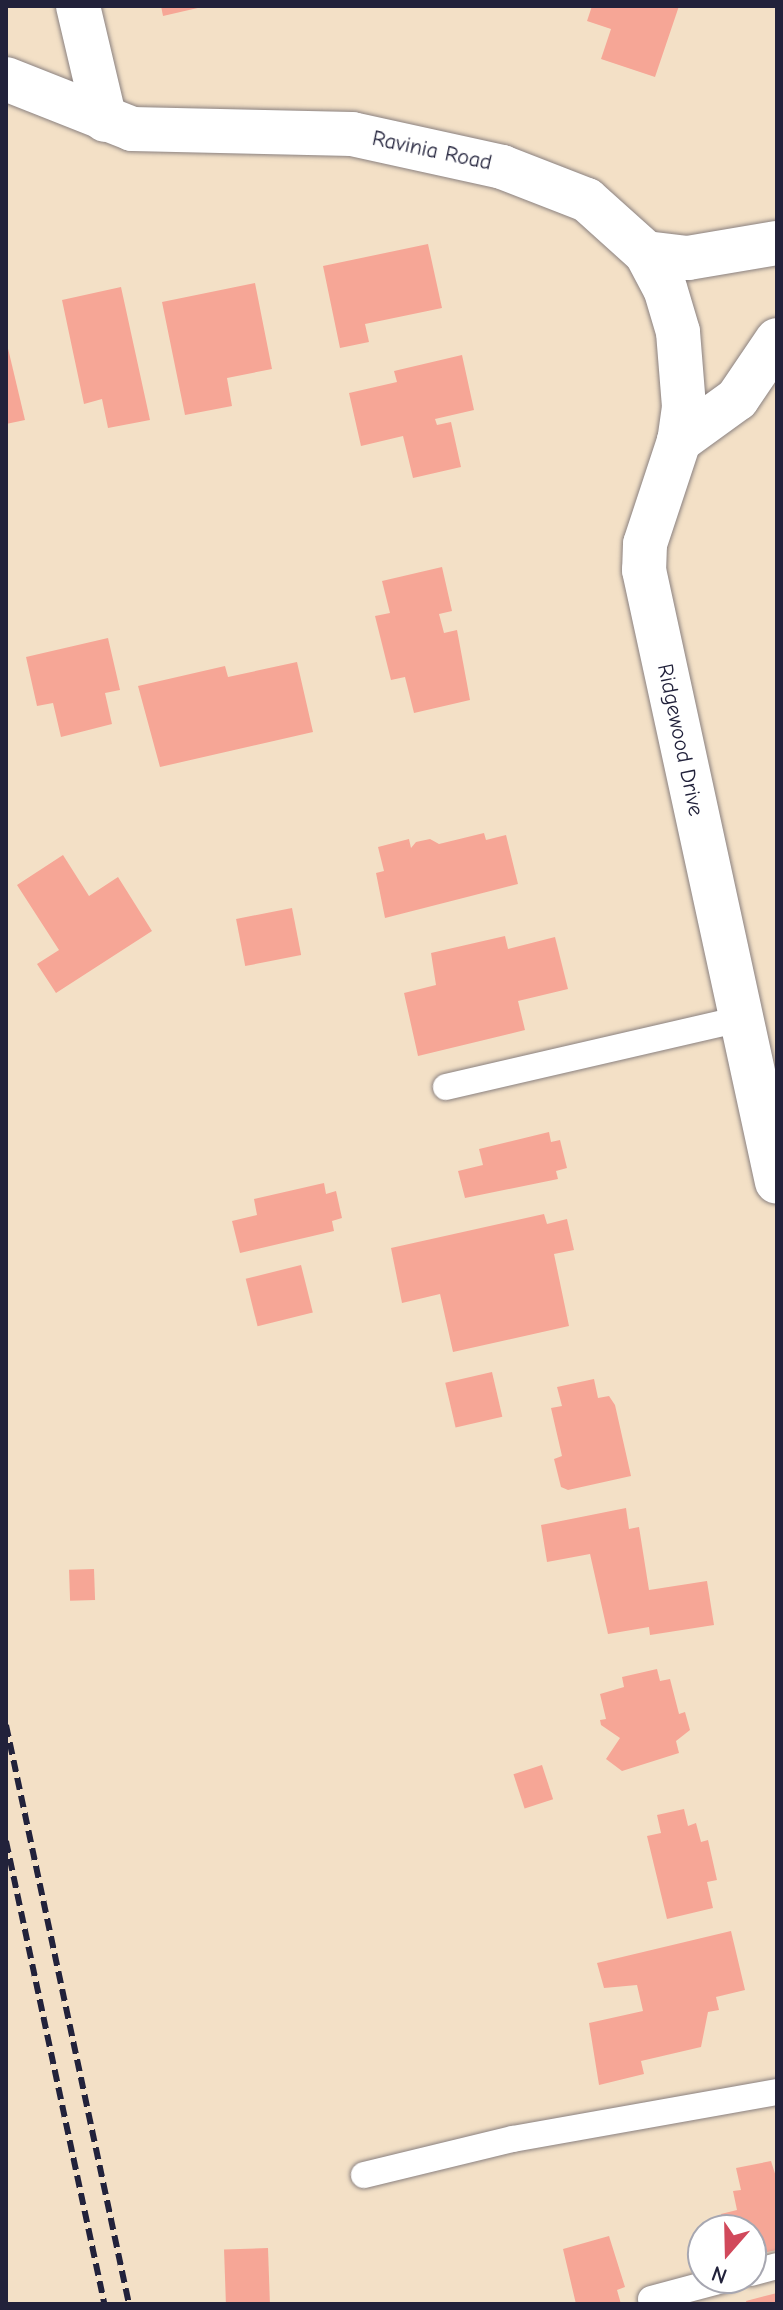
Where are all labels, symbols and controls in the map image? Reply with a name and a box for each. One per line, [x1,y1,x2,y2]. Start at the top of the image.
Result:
street label: Ravinia Road [370,125,494,177]
street label: Ridgewood Drive [651,662,709,818]
north arrow [687,2214,767,2294]
text: N [708,2260,731,2289]

